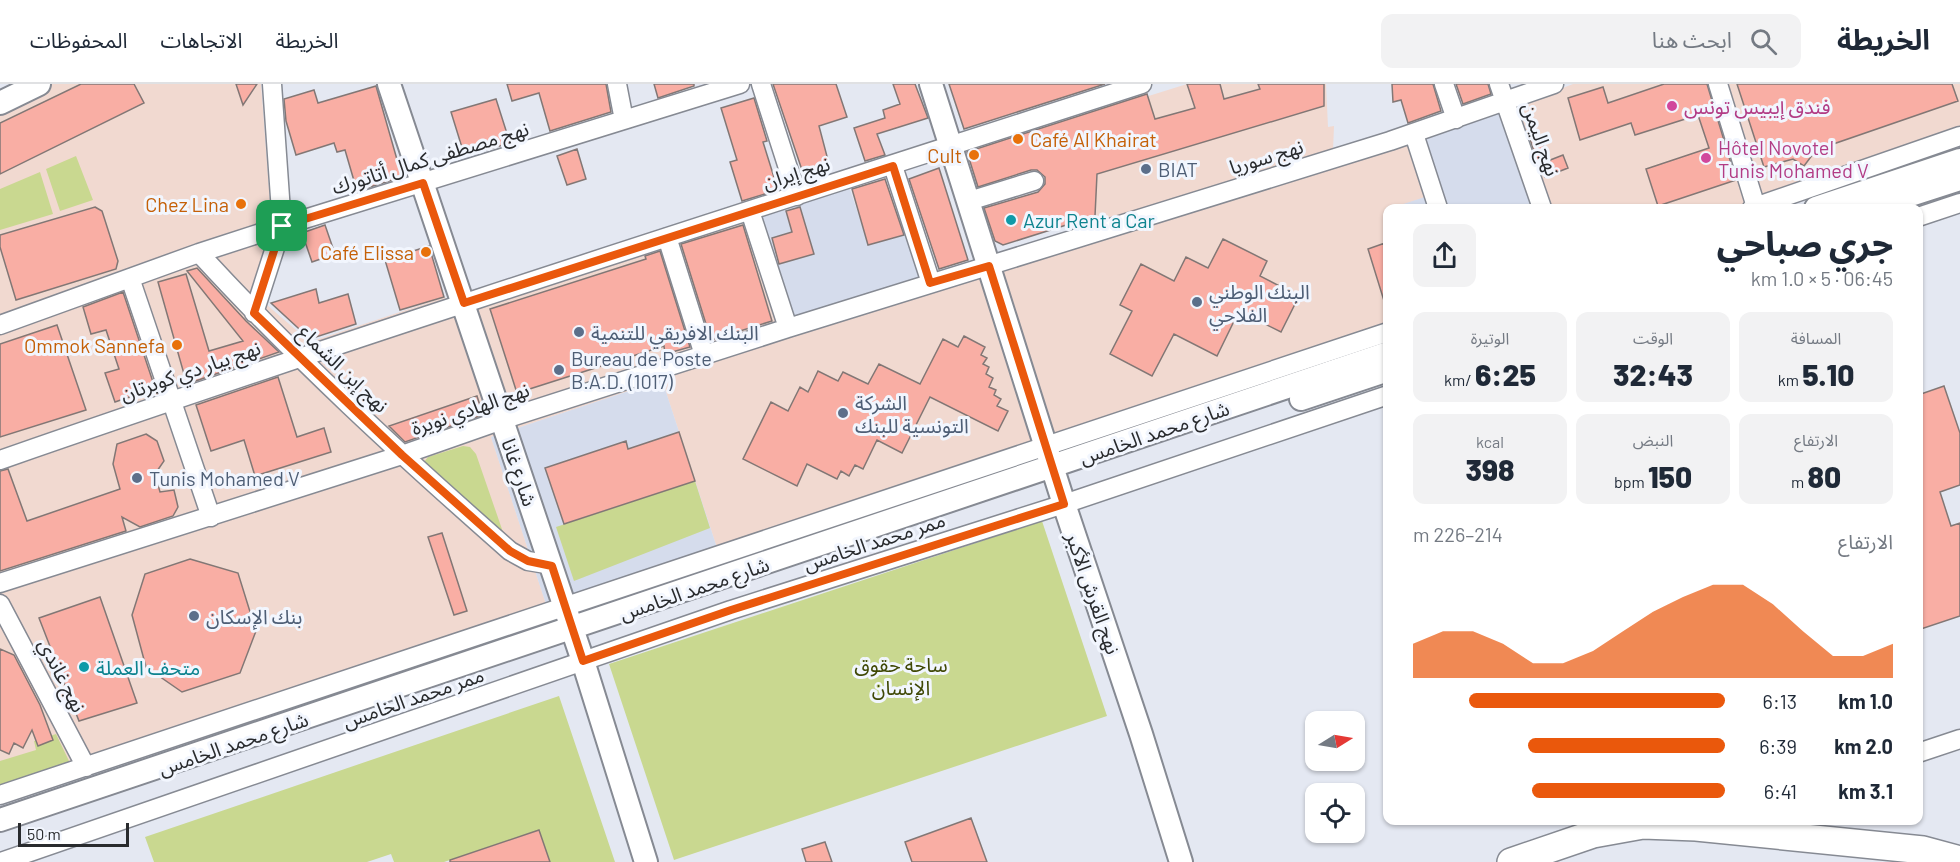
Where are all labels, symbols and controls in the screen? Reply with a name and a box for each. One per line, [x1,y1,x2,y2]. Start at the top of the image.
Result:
search box [1381,14,1801,68]
text: الخريطة [1837,22,1930,56]
icon: search [1747,25,1780,58]
text: ابحث هنا [1652,26,1732,52]
text: المحفوظات [30,27,127,52]
text: الاتجاهات [160,27,242,52]
text: الخريطة [275,27,338,52]
place label: فندق إيبيس تونس [1684,94,1831,120]
street label: نهج اليمن [1514,99,1566,180]
marker: فندق إيبيس تونس [1665,99,1679,113]
street label: نهج مصطفى كمال أتاتورك [329,116,533,202]
place label: Café Al Khairat [1030,127,1157,151]
marker: Café Al Khairat [1011,132,1025,146]
street label: نهج سوريا [1226,133,1307,182]
place label: Hôtel Novotel Tunis Mohamed V [1718,135,1869,182]
place label: Cult [927,143,962,167]
marker: Cult [967,148,981,162]
street label: نهج إيران [759,150,834,197]
marker: Hôtel Novotel Tunis Mohamed V [1699,151,1713,165]
place label: BIAT [1158,157,1198,181]
marker: BIAT [1139,162,1153,176]
place label: Chez Lina [145,192,229,216]
marker: Chez Lina [234,197,248,211]
pin [256,200,307,251]
place label: Azur Rent a Car [1023,208,1155,232]
icon: arrive [265,209,298,242]
marker: Azur Rent a Car [1004,213,1018,227]
text: جري صباحي [1717,223,1893,263]
button: share [1413,224,1476,287]
place label: Café Elissa [320,240,414,264]
marker: Café Elissa [419,245,433,259]
text: 06:45 · 5 × 1.0 km [1751,266,1893,290]
place label: البنك الوطني الفلاحي [1209,279,1310,331]
marker: البنك الوطني الفلاحي [1190,295,1204,309]
street label: نهج إبن الشماع [291,319,394,420]
place label: البنك الافريقي للتنمية [591,320,759,349]
marker: البنك الافريقي للتنمية [572,325,586,339]
text: الوتيرة [1471,328,1509,347]
text: الوقت [1633,328,1673,347]
text: المسافة [1791,328,1841,347]
place label: Ommok Sannefa [24,333,165,357]
street label: نهج بيار دي كوبرتان [117,335,265,410]
marker: Ommok Sannefa [170,338,184,352]
place label: Bureau de Poste B.A.D. (1017) [571,346,712,393]
text: 6:25 [1475,356,1536,392]
text: 32:43 [1613,356,1693,392]
text: 5.10 [1802,356,1854,392]
marker: Bureau de Poste B.A.D. (1017) [552,363,566,377]
text: /km [1444,370,1475,389]
text: km [1778,370,1802,389]
street label: نهج الهادي نويرة [408,377,534,444]
place label: الشركة التونسية للبنك [855,390,969,438]
street label: شارع محمد الخامس [1076,395,1233,473]
marker: الشركة التونسية للبنك [836,406,850,420]
text: النبض [1633,430,1673,449]
text: الارتفاع [1794,430,1838,449]
text: kcal [1476,432,1504,451]
street label: شارع غانا [493,435,543,510]
text: 398 [1466,451,1514,487]
text: 150 [1648,458,1692,494]
text: 80 [1807,458,1841,494]
place label: Tunis Mohamed V [149,466,300,490]
marker: Tunis Mohamed V [130,471,144,485]
text: bpm [1614,472,1648,491]
text: m [1791,472,1807,491]
street label: ممر محمد الخامس [800,507,948,576]
text: 214–226 m [1413,522,1503,546]
street label: نهج القرش الأكبر [1058,528,1126,658]
text: الارتفاع [1838,529,1893,553]
street label: شارع محمد الخامس [616,551,773,629]
place label: بنك الإسكان [206,604,302,630]
marker: بنك الإسكان [187,609,201,623]
street label: نهج غاندي [30,634,92,718]
park label: ساحة حقوق الإنسان [854,652,948,701]
place label: متحف العملة [96,655,200,679]
marker: متحف العملة [77,660,91,674]
street label: ممر محمد الخامس [339,662,487,733]
text: 6:13 [1763,689,1797,713]
text: 1.0 km [1838,689,1893,713]
street label: شارع محمد الخامس [155,706,312,784]
north arrow [1305,711,1365,771]
map controls [1305,711,1365,843]
text: 6:39 [1759,734,1797,758]
text: 2.0 km [1834,734,1893,758]
text: 6:41 [1764,779,1797,803]
text: 3.1 km [1838,779,1893,803]
button: locate [1305,783,1365,843]
scale bar [18,820,129,848]
text: 50 m [27,824,61,843]

